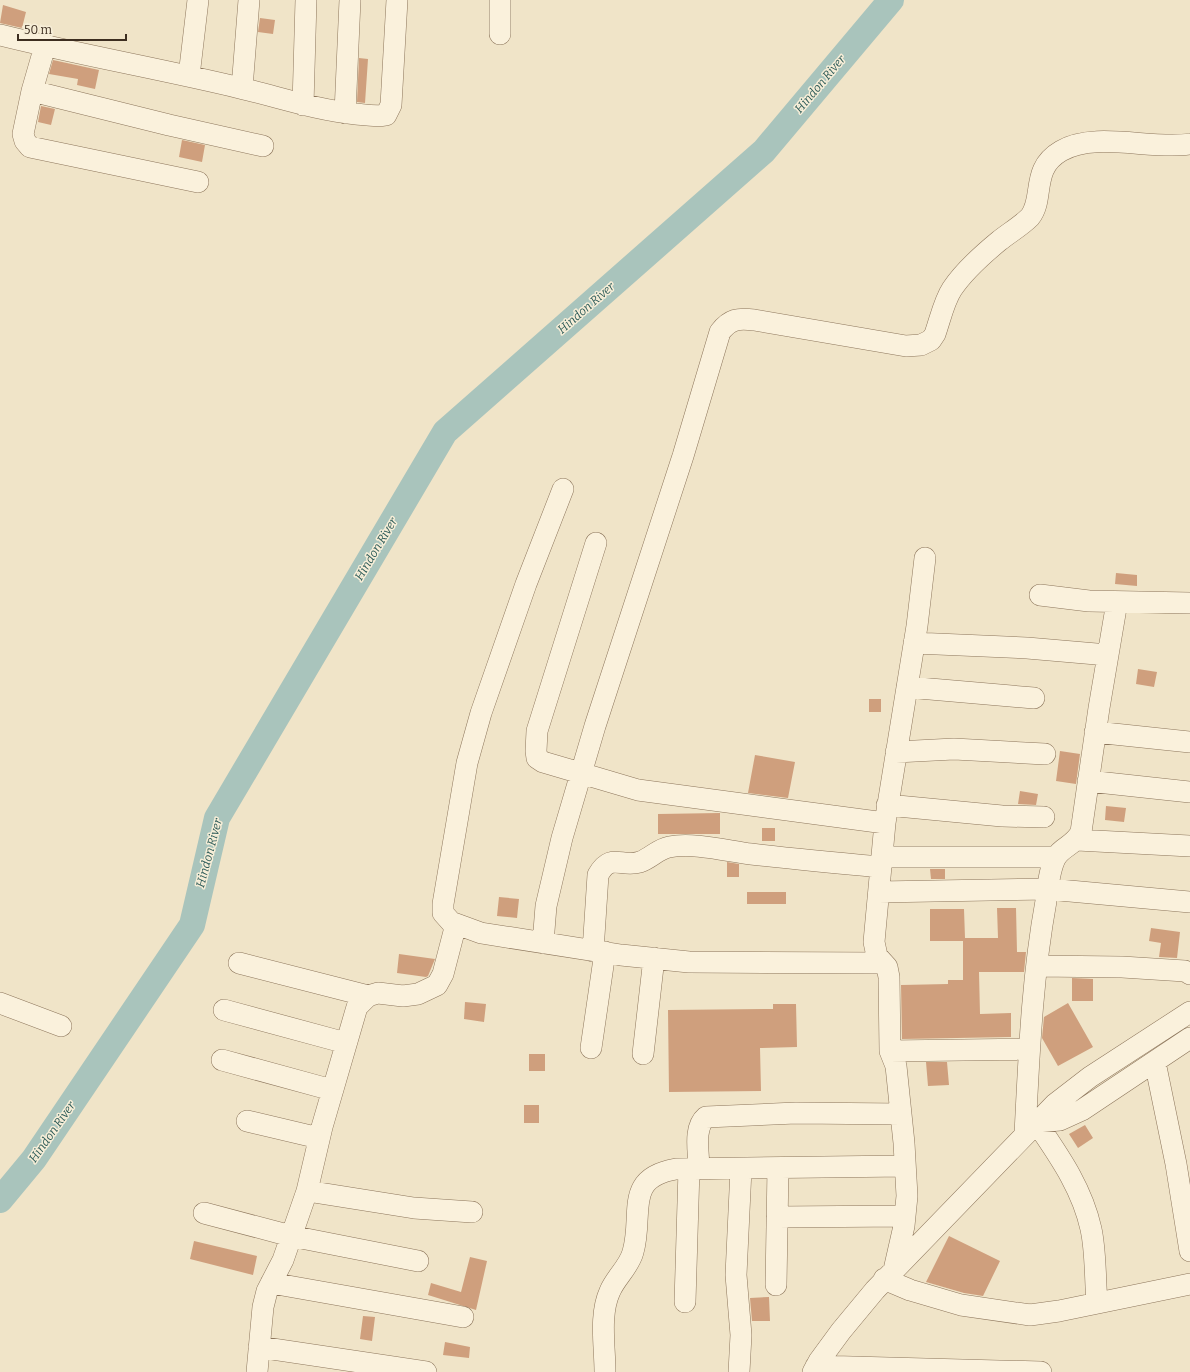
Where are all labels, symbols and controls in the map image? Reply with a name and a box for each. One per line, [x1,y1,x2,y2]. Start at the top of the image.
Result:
scale bar [18,16,126,42]
text: 50 m [24,23,53,37]
water label: Hindon River [792,52,849,116]
water label: Hindon River [555,279,618,336]
water label: Hindon River [352,514,401,583]
water label: Hindon River [193,816,225,889]
water label: Hindon River [26,1098,79,1165]

